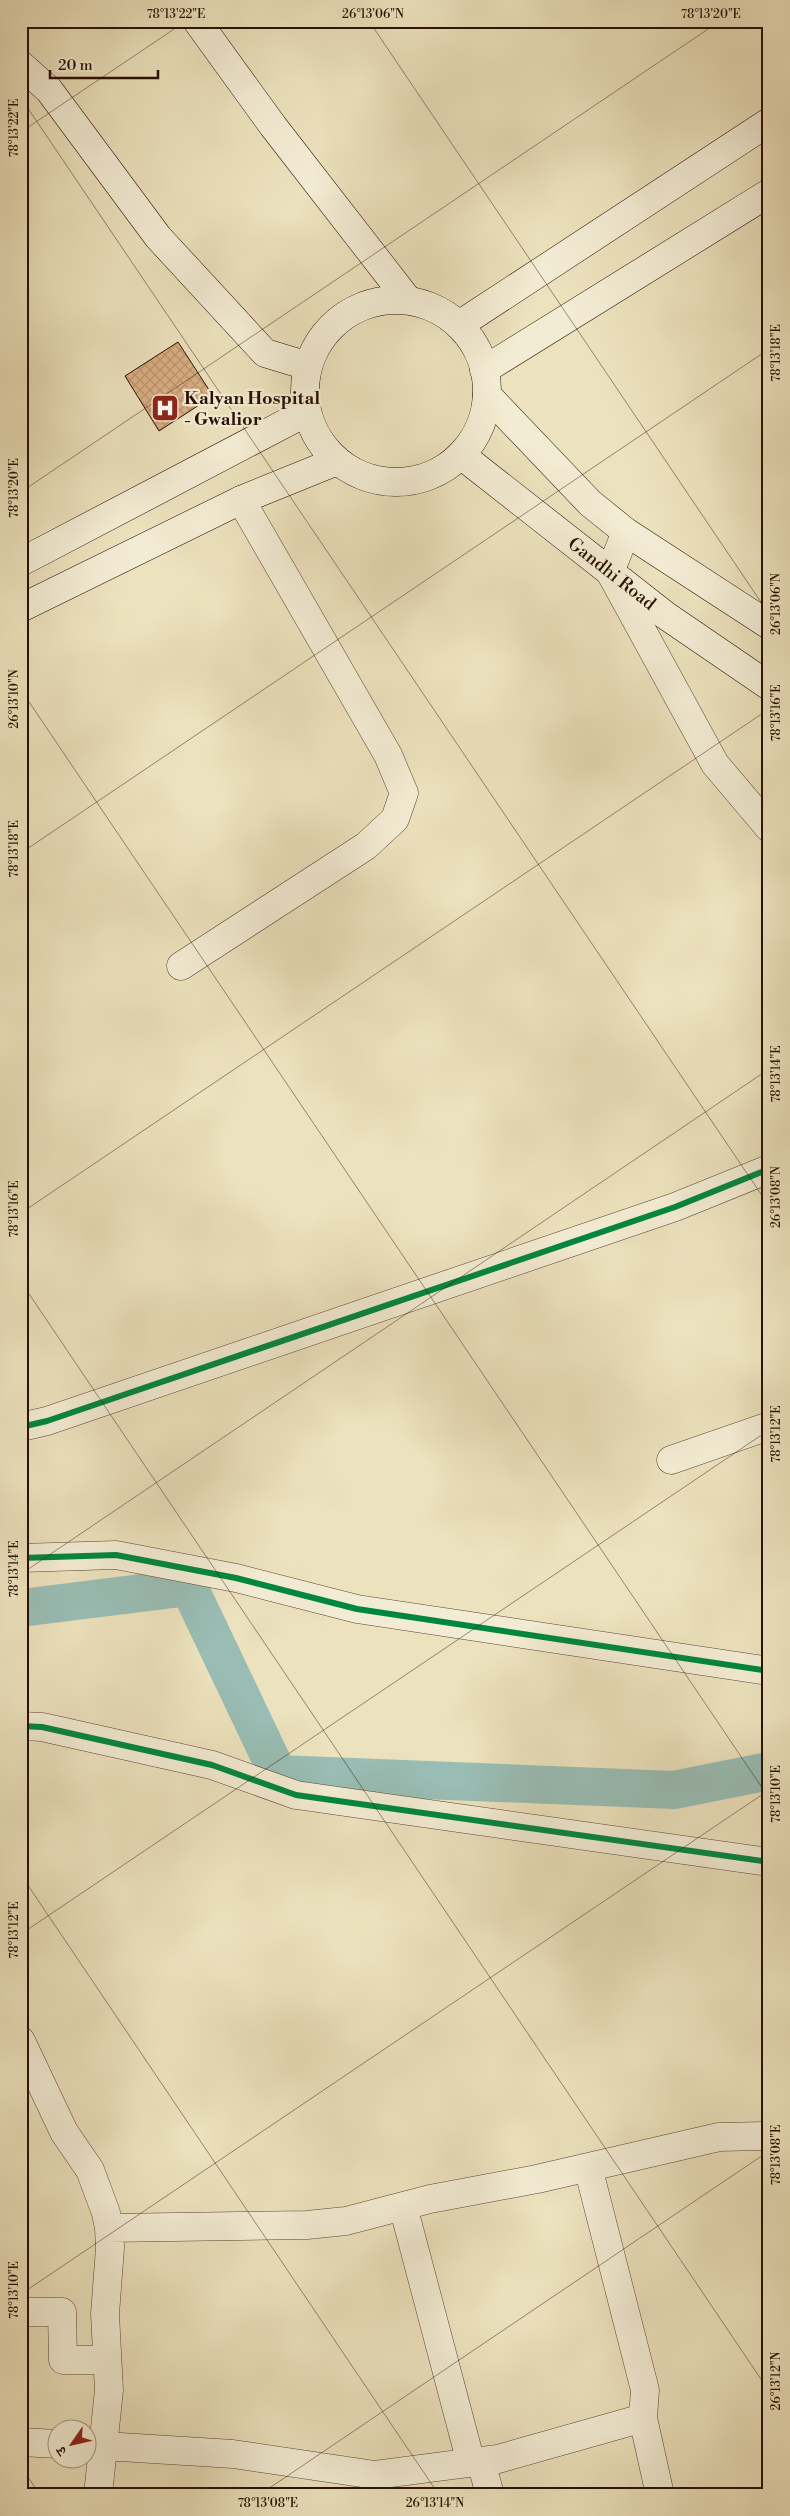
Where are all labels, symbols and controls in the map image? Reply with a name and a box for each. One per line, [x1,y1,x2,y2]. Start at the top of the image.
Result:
text: 78°13'22"E [147,7,205,22]
text: 26°13'06"N [342,7,404,22]
text: 78°13'20"E [681,7,741,22]
scale bar [50,48,158,80]
text: 20 m [58,56,93,75]
text: 78°13'22"E [7,99,22,157]
text: 78°13'18"E [769,324,784,382]
place label: Kalyan Hospital - Gwalior [184,387,320,431]
hospital icon: Kalyan Hospital - Gwalior [150,393,180,423]
text: 78°13'20"E [7,458,22,518]
street label: Gandhi Road [563,532,661,616]
text: 26°13'06"N [769,573,784,635]
text: 26°13'10"N [7,669,22,729]
text: 78°13'16"E [769,684,784,742]
text: 78°13'18"E [7,820,22,878]
text: 78°13'14"E [769,1046,784,1102]
text: 26°13'08"N [769,1166,784,1228]
text: 78°13'16"E [7,1180,22,1238]
text: 78°13'12"E [769,1405,784,1463]
text: 78°13'14"E [7,1541,22,1597]
text: 78°13'10"E [769,1765,784,1823]
text: 78°13'12"E [7,1901,22,1959]
text: 78°13'08"E [769,2125,784,2185]
text: 78°13'10"E [7,2261,22,2319]
text: 26°13'12"N [769,2351,784,2410]
north arrow [48,2418,98,2468]
text: उ [52,2442,72,2460]
text: 78°13'08"E [238,2496,298,2511]
text: 26°13'14"N [406,2496,464,2511]

